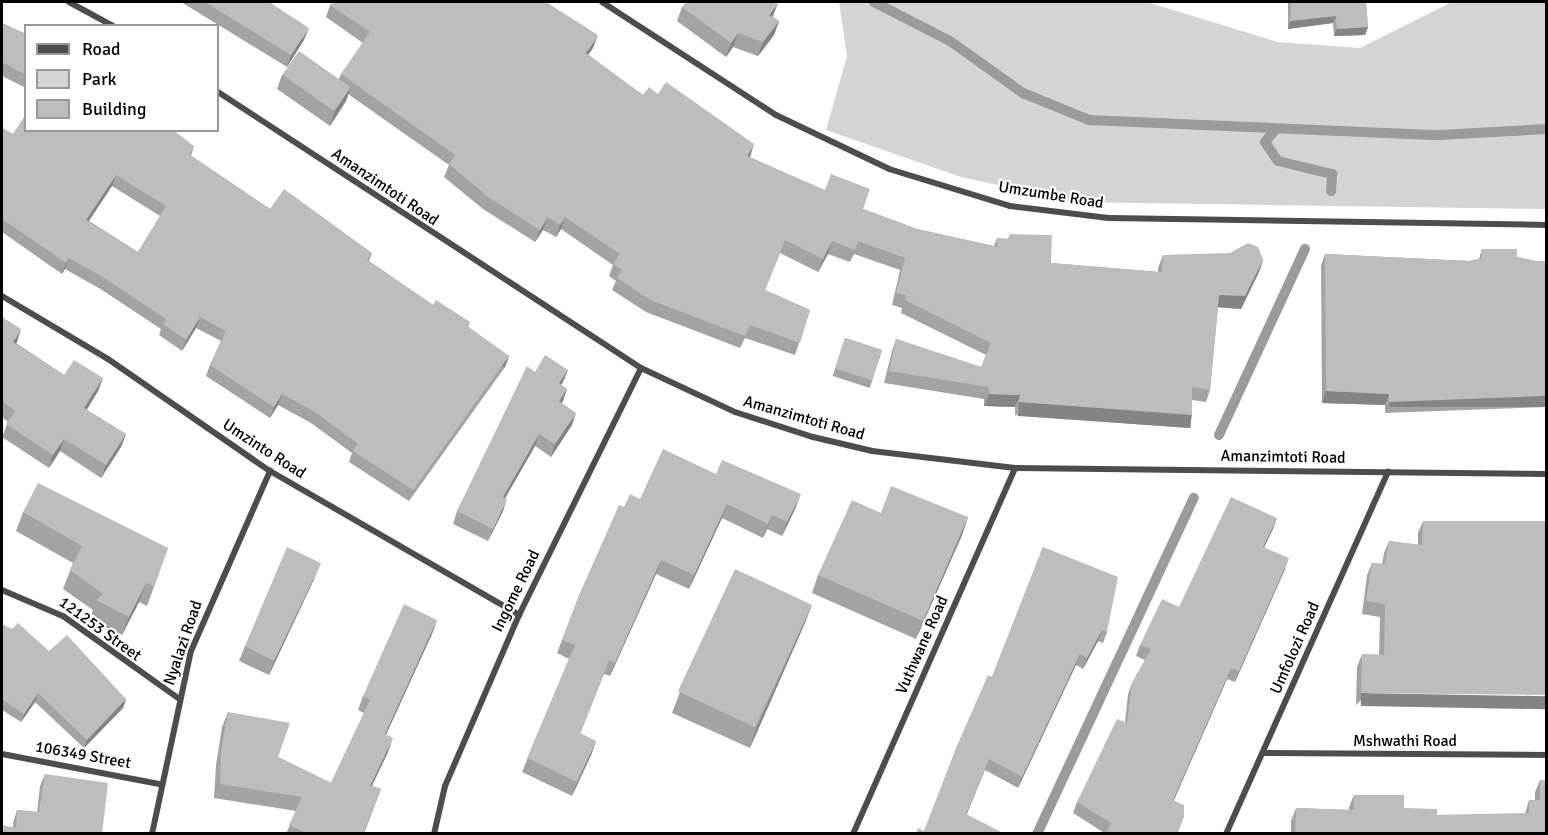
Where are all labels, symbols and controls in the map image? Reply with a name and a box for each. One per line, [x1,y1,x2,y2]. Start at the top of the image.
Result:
legend [24,24,219,132]
text: Road [82,38,121,60]
text: Park [82,68,117,90]
text: Building [82,98,146,120]
street label: Amanzimtoti Road [328,144,442,230]
street label: Umzumbe Road [997,177,1105,213]
street label: Amanzimtoti Road [741,392,867,444]
street label: Umzinto Road [219,415,309,483]
street label: Amanzimtoti Road [1220,446,1346,468]
street label: Ingome Road [488,547,544,635]
street label: 121253 Street [55,593,145,665]
street label: Vuthwane Road [892,593,952,697]
street label: Nyalazi Road [160,598,206,688]
street label: Umfolozi Road [1266,599,1324,697]
street label: Mshwathi Road [1353,731,1457,751]
street label: 106349 Street [34,737,132,773]

